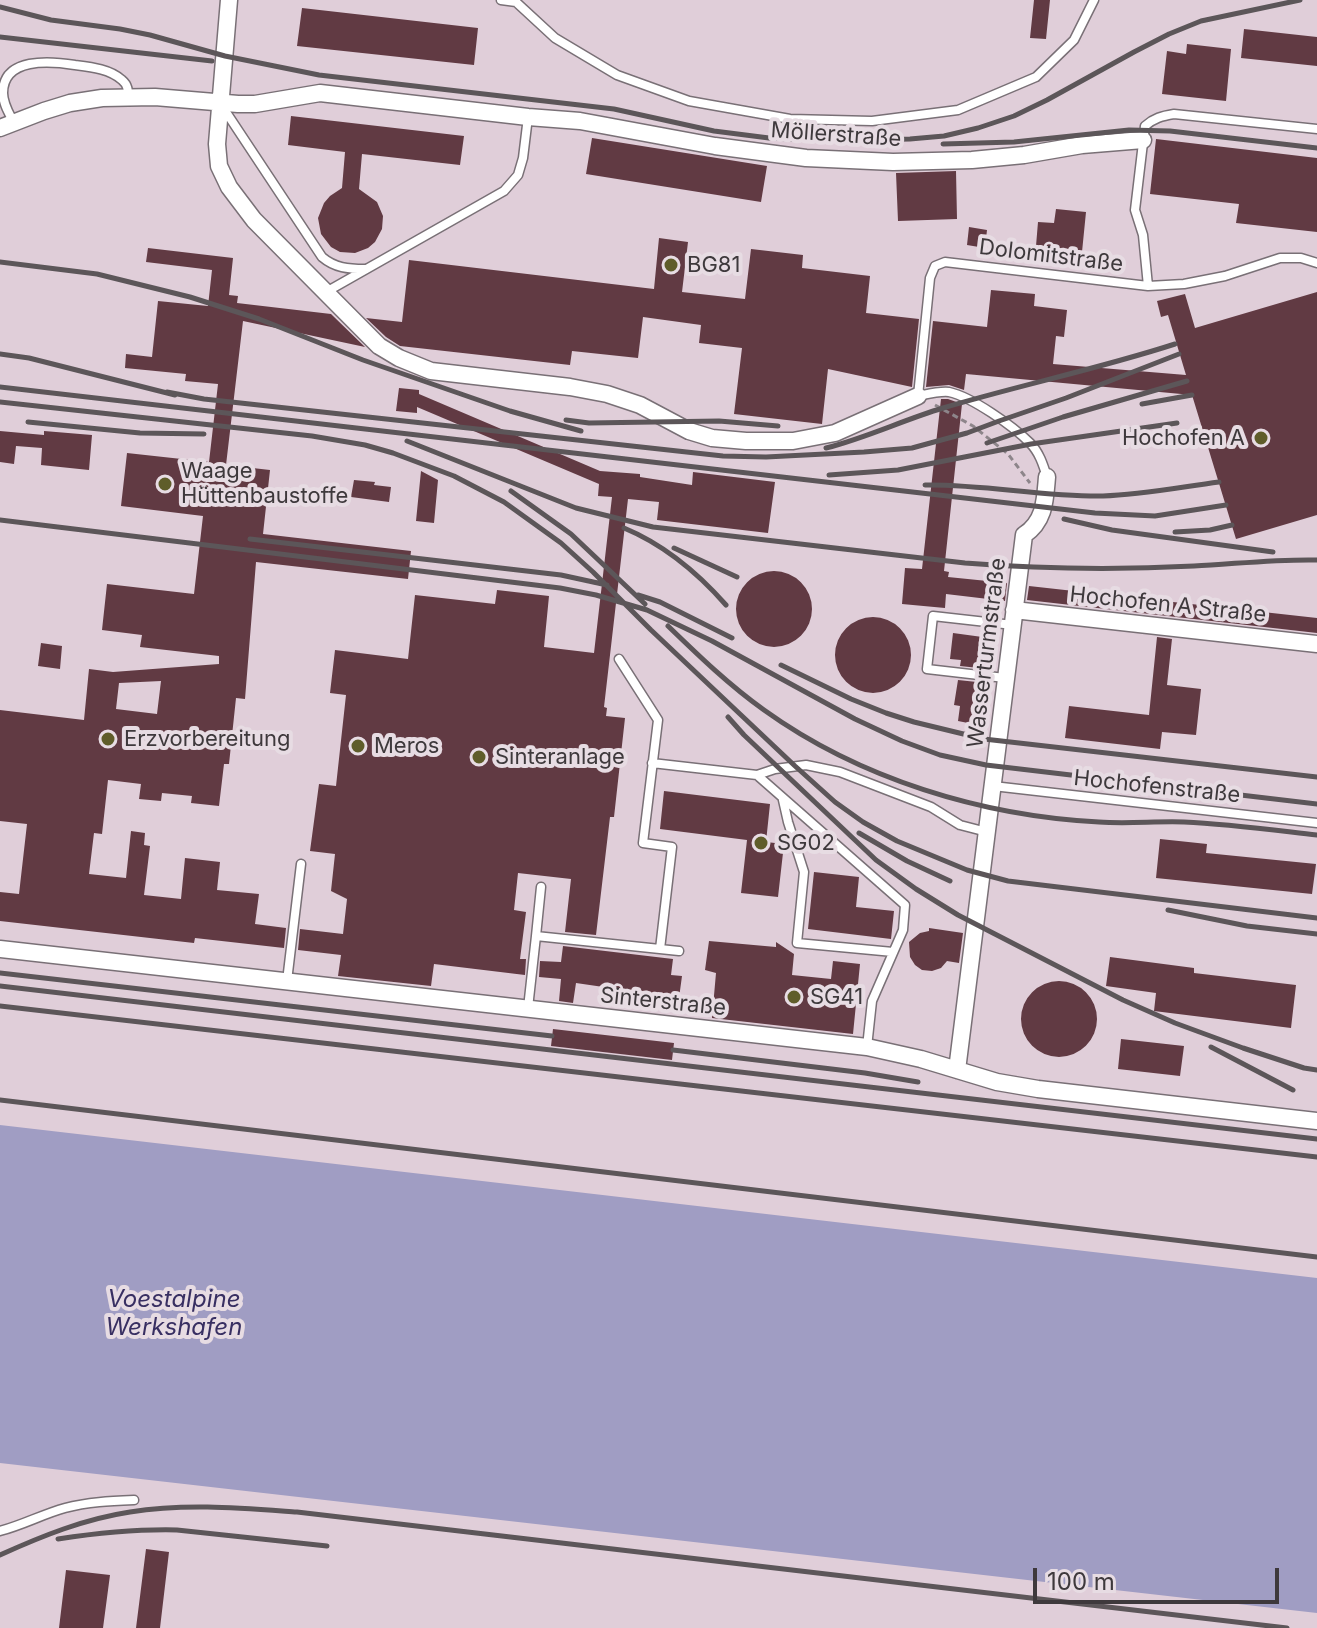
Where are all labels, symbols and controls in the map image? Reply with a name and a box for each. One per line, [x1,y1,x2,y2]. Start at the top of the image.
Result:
street label: Möllerstraße [770,117,902,153]
street label: Dolomitstraße [977,234,1125,278]
place label: BG81 [687,252,740,278]
marker: BG81 [662,256,680,274]
place label: Hochofen A [1122,425,1245,451]
marker: Hochofen A [1252,429,1270,447]
place label: Waage Hüttenbaustoffe [181,458,348,510]
marker: Waage Hüttenbaustoffe [156,475,174,493]
street label: Wasserturmstraße [962,556,1012,750]
street label: Hochofen A Straße [1068,582,1268,628]
place label: Erzvorbereitung [124,726,290,752]
marker: Erzvorbereitung [99,730,117,748]
place label: Meros [374,733,439,759]
marker: Meros [349,737,367,755]
place label: Sinteranlage [495,744,625,770]
marker: Sinteranlage [470,748,488,766]
street label: Hochofenstraße [1072,765,1242,809]
place label: SG02 [777,830,835,856]
marker: SG02 [752,834,770,852]
street label: Sinterstraße [599,982,727,1022]
place label: SG41 [810,984,863,1010]
marker: SG41 [785,988,803,1006]
water label: Voestalpine Werkshafen [106,1286,242,1342]
scale bar [1037,1552,1283,1602]
text: 100 m [1047,1567,1115,1596]

